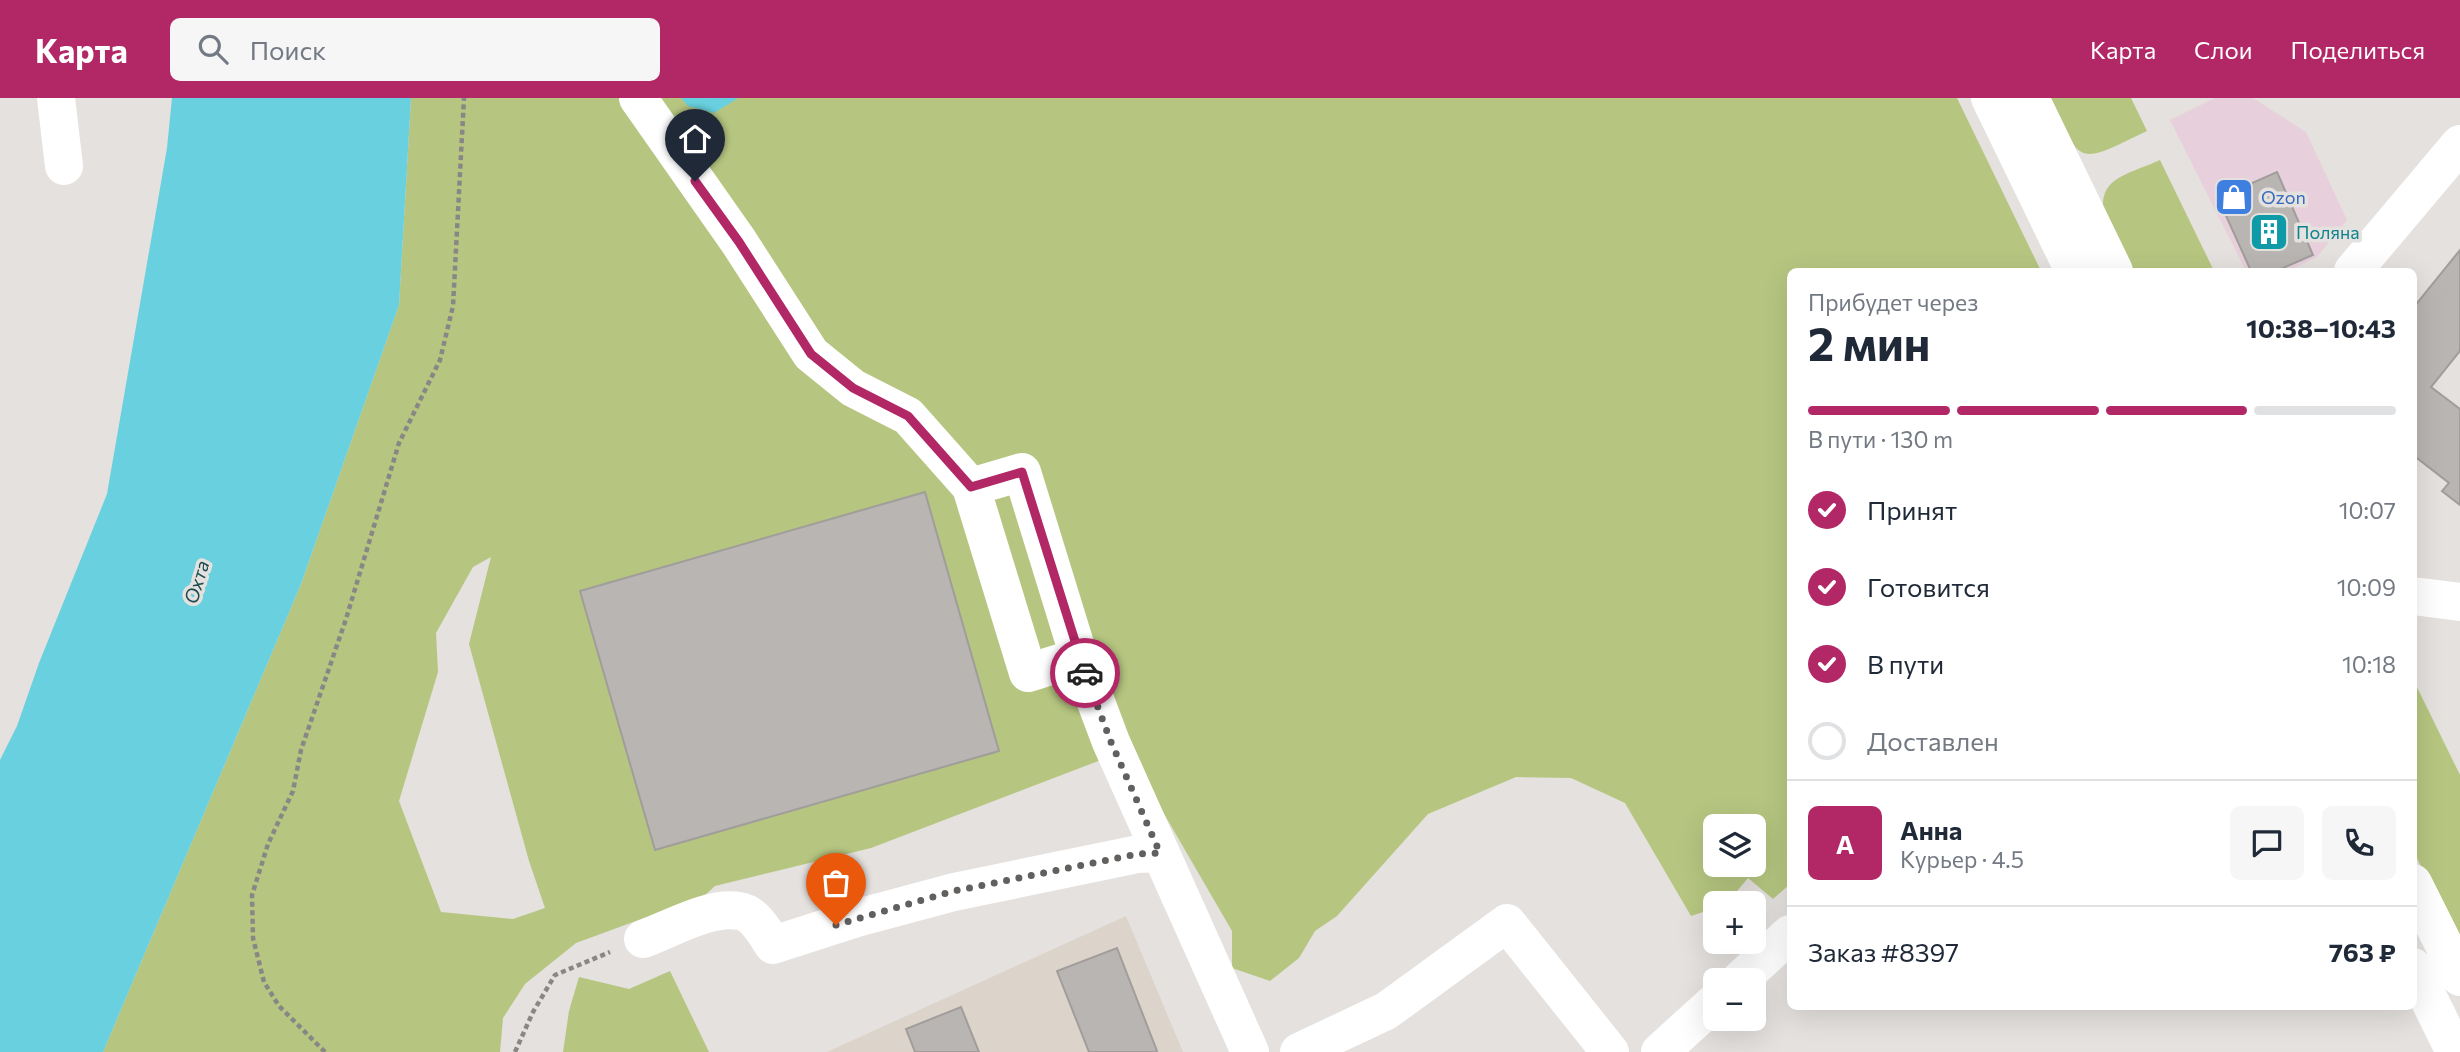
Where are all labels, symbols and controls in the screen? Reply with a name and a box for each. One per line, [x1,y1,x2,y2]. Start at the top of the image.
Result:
search box [170,18,660,81]
text: Карта [35,29,128,70]
icon: search [194,30,232,68]
text: Поиск [250,34,326,65]
text: Карта [2090,35,2156,64]
text: Слои [2194,35,2252,64]
text: Поделиться [2290,35,2425,64]
pin [665,109,725,181]
icon: home [676,120,714,158]
shop icon: Ozon [2213,176,2255,218]
place label: Ozon [2261,186,2306,208]
building icon: Поляна [2248,211,2290,253]
place label: Поляна [2296,221,2360,243]
text: Прибудет через [1808,288,1978,316]
text: 10:38–10:43 [2246,312,2396,343]
text: 2 мин [1808,314,1930,370]
text: В пути · 130 m [1808,425,1953,453]
icon: check [1808,491,1846,529]
text: Принят [1867,494,1957,525]
text: 10:07 [2339,496,2396,524]
water label: Охта [179,557,214,607]
icon: check [1808,568,1846,606]
text: Готовится [1867,571,1990,602]
text: 10:09 [2337,573,2396,601]
courier [1050,638,1120,708]
icon: check [1808,645,1846,683]
text: В пути [1867,648,1944,679]
text: 10:18 [2342,650,2396,678]
icon: car [1066,654,1104,692]
text: Доставлен [1867,725,1999,756]
button: chat [2230,806,2304,880]
button: phone [2322,806,2396,880]
map controls [1703,814,1766,1031]
button: layers [1703,814,1766,877]
text: Анна [1900,814,1962,845]
text: А [1836,828,1854,859]
text: Курьер · 4.5 [1900,845,2024,873]
pin [806,853,866,925]
icon: bag [817,864,855,902]
button: + [1703,891,1766,954]
text: Заказ #8397 [1808,936,1959,967]
text: 763 ₽ [2329,936,2396,967]
button: − [1703,968,1766,1031]

